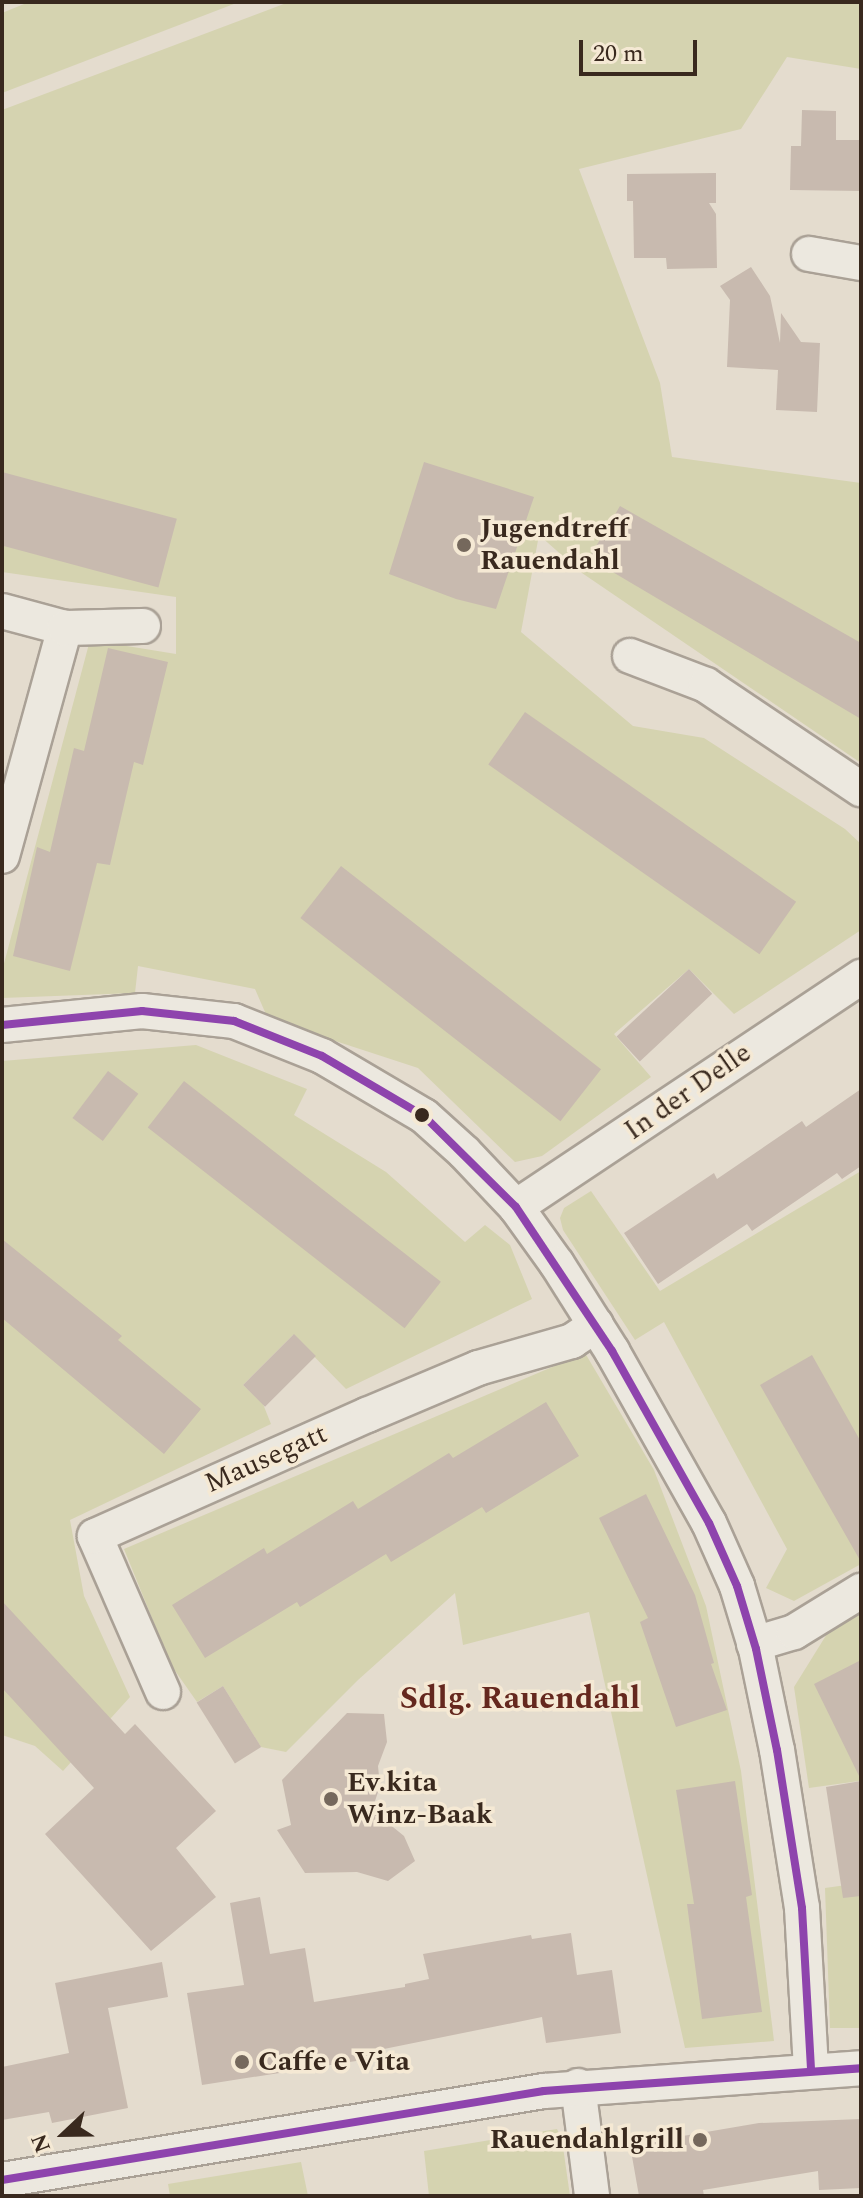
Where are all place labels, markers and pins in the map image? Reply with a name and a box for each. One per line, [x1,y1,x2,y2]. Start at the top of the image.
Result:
place label: Jugendtreff Rauendahl [480,512,628,578]
marker: Jugendtreff Rauendahl [455,536,473,554]
unlabelled marker [414,1107,430,1123]
place label: Ev.kita Winz-Baak [347,1766,493,1832]
marker: Ev.kita Winz-Baak [322,1790,340,1808]
place label: Caffe e Vita [258,2045,410,2079]
marker: Caffe e Vita [233,2053,251,2071]
place label: Rauendahlgrill [490,2123,684,2157]
marker: Rauendahlgrill [691,2131,709,2149]

